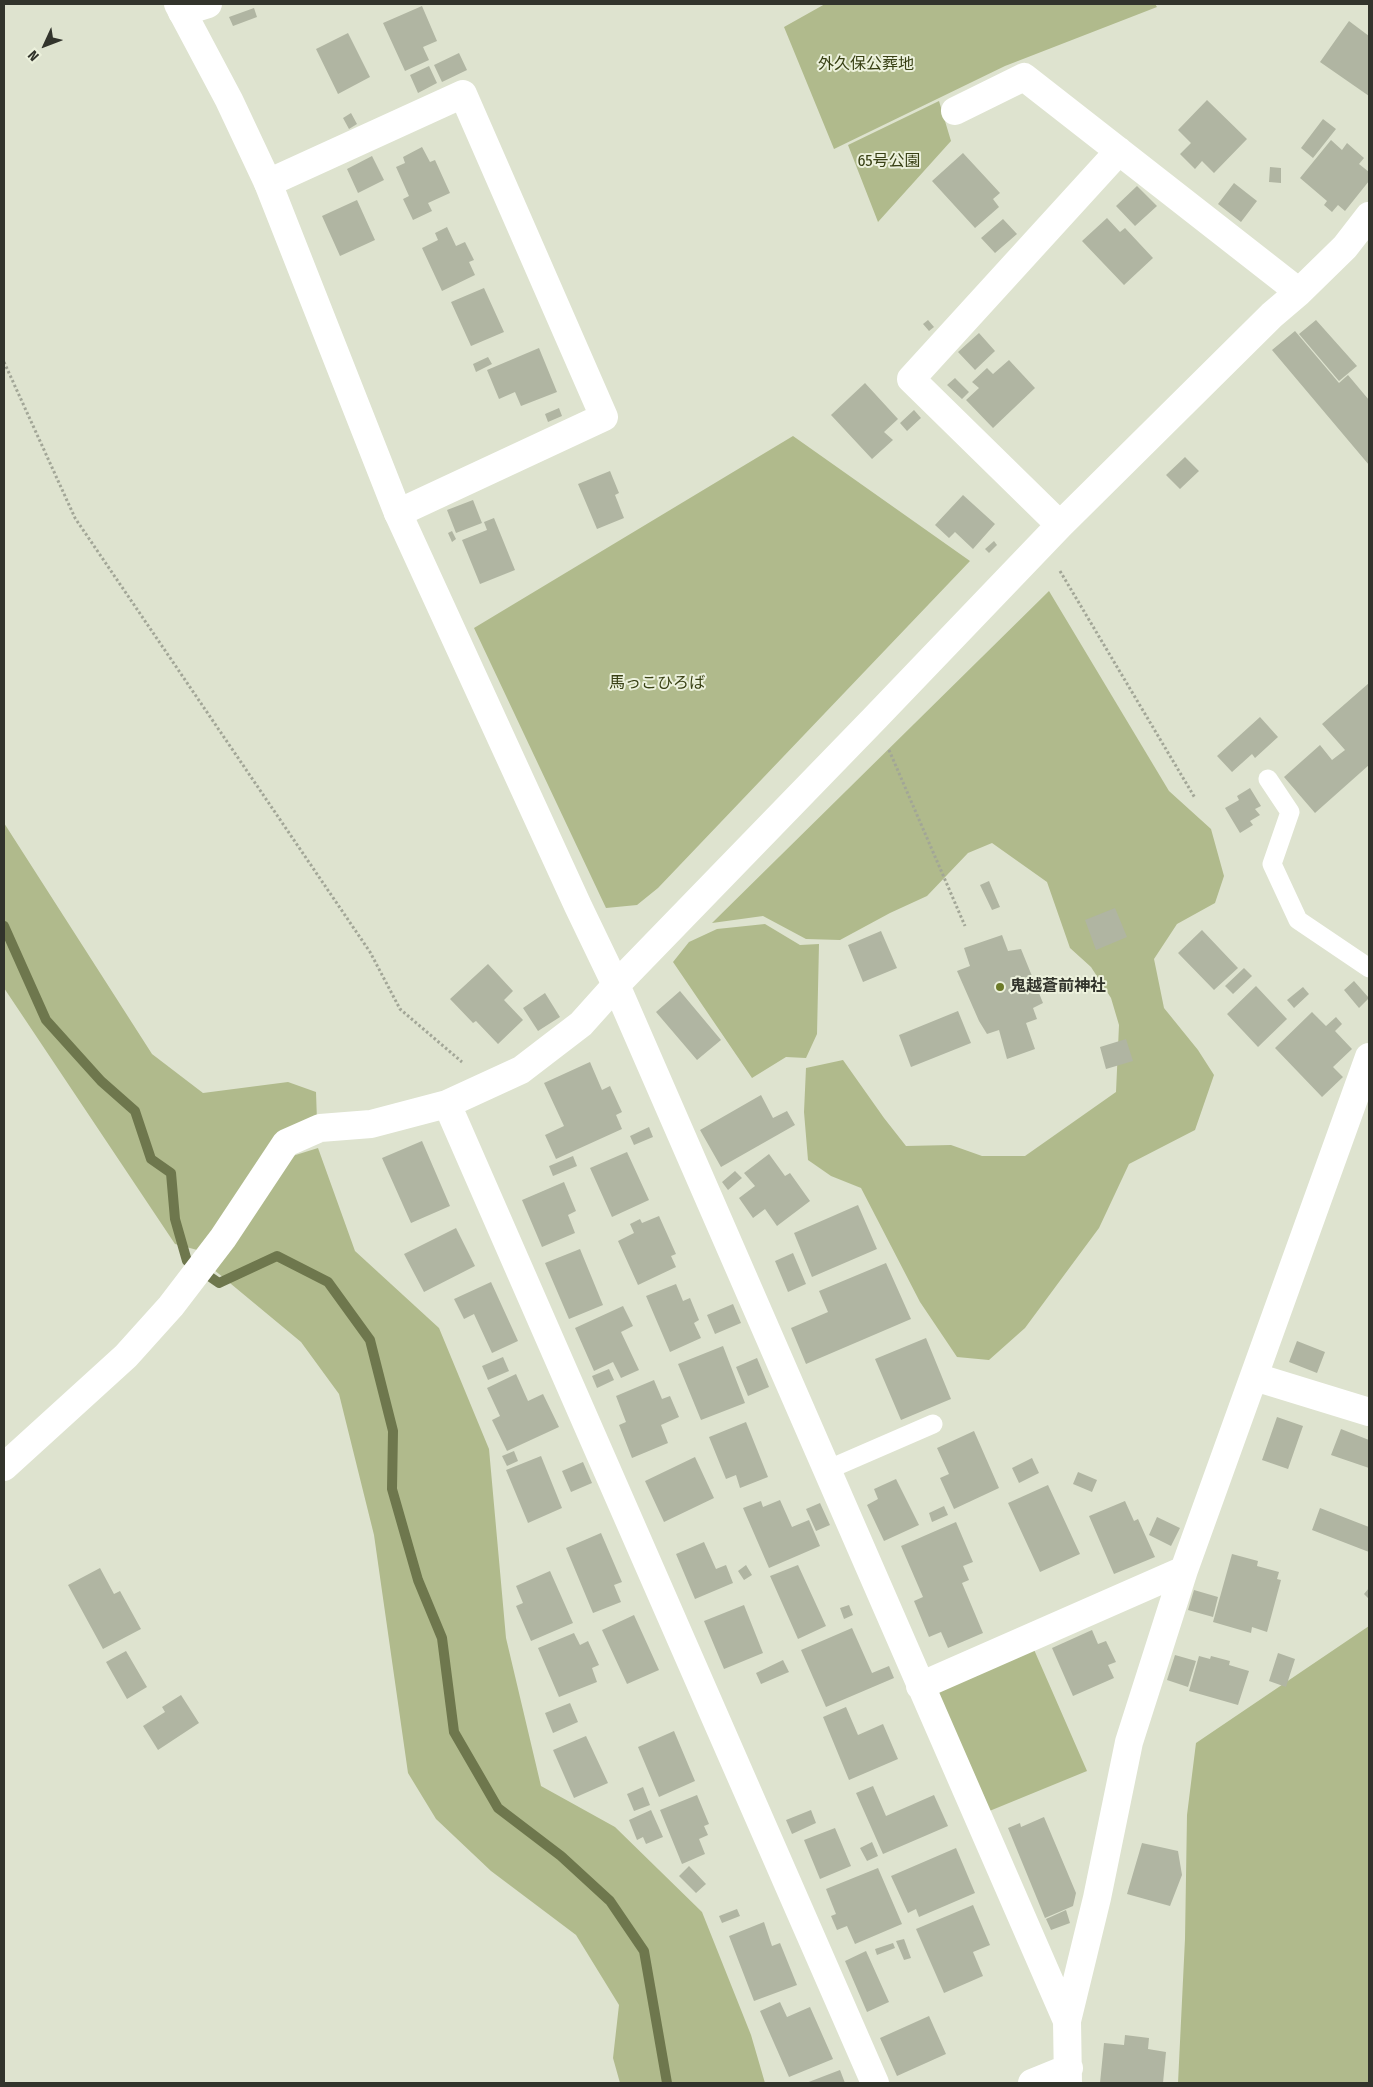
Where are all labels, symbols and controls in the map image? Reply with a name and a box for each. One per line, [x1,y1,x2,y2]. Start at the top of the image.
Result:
north arrow [20,20,70,70]
text: N [25,47,43,64]
park label: 外久保公葬地 [818,55,914,75]
park label: 65号公園 [857,152,921,172]
park label: 馬っこひろば [609,674,705,694]
place label: 鬼越蒼前神社 [1010,977,1106,997]
marker: 鬼越蒼前神社 [994,981,1006,993]

